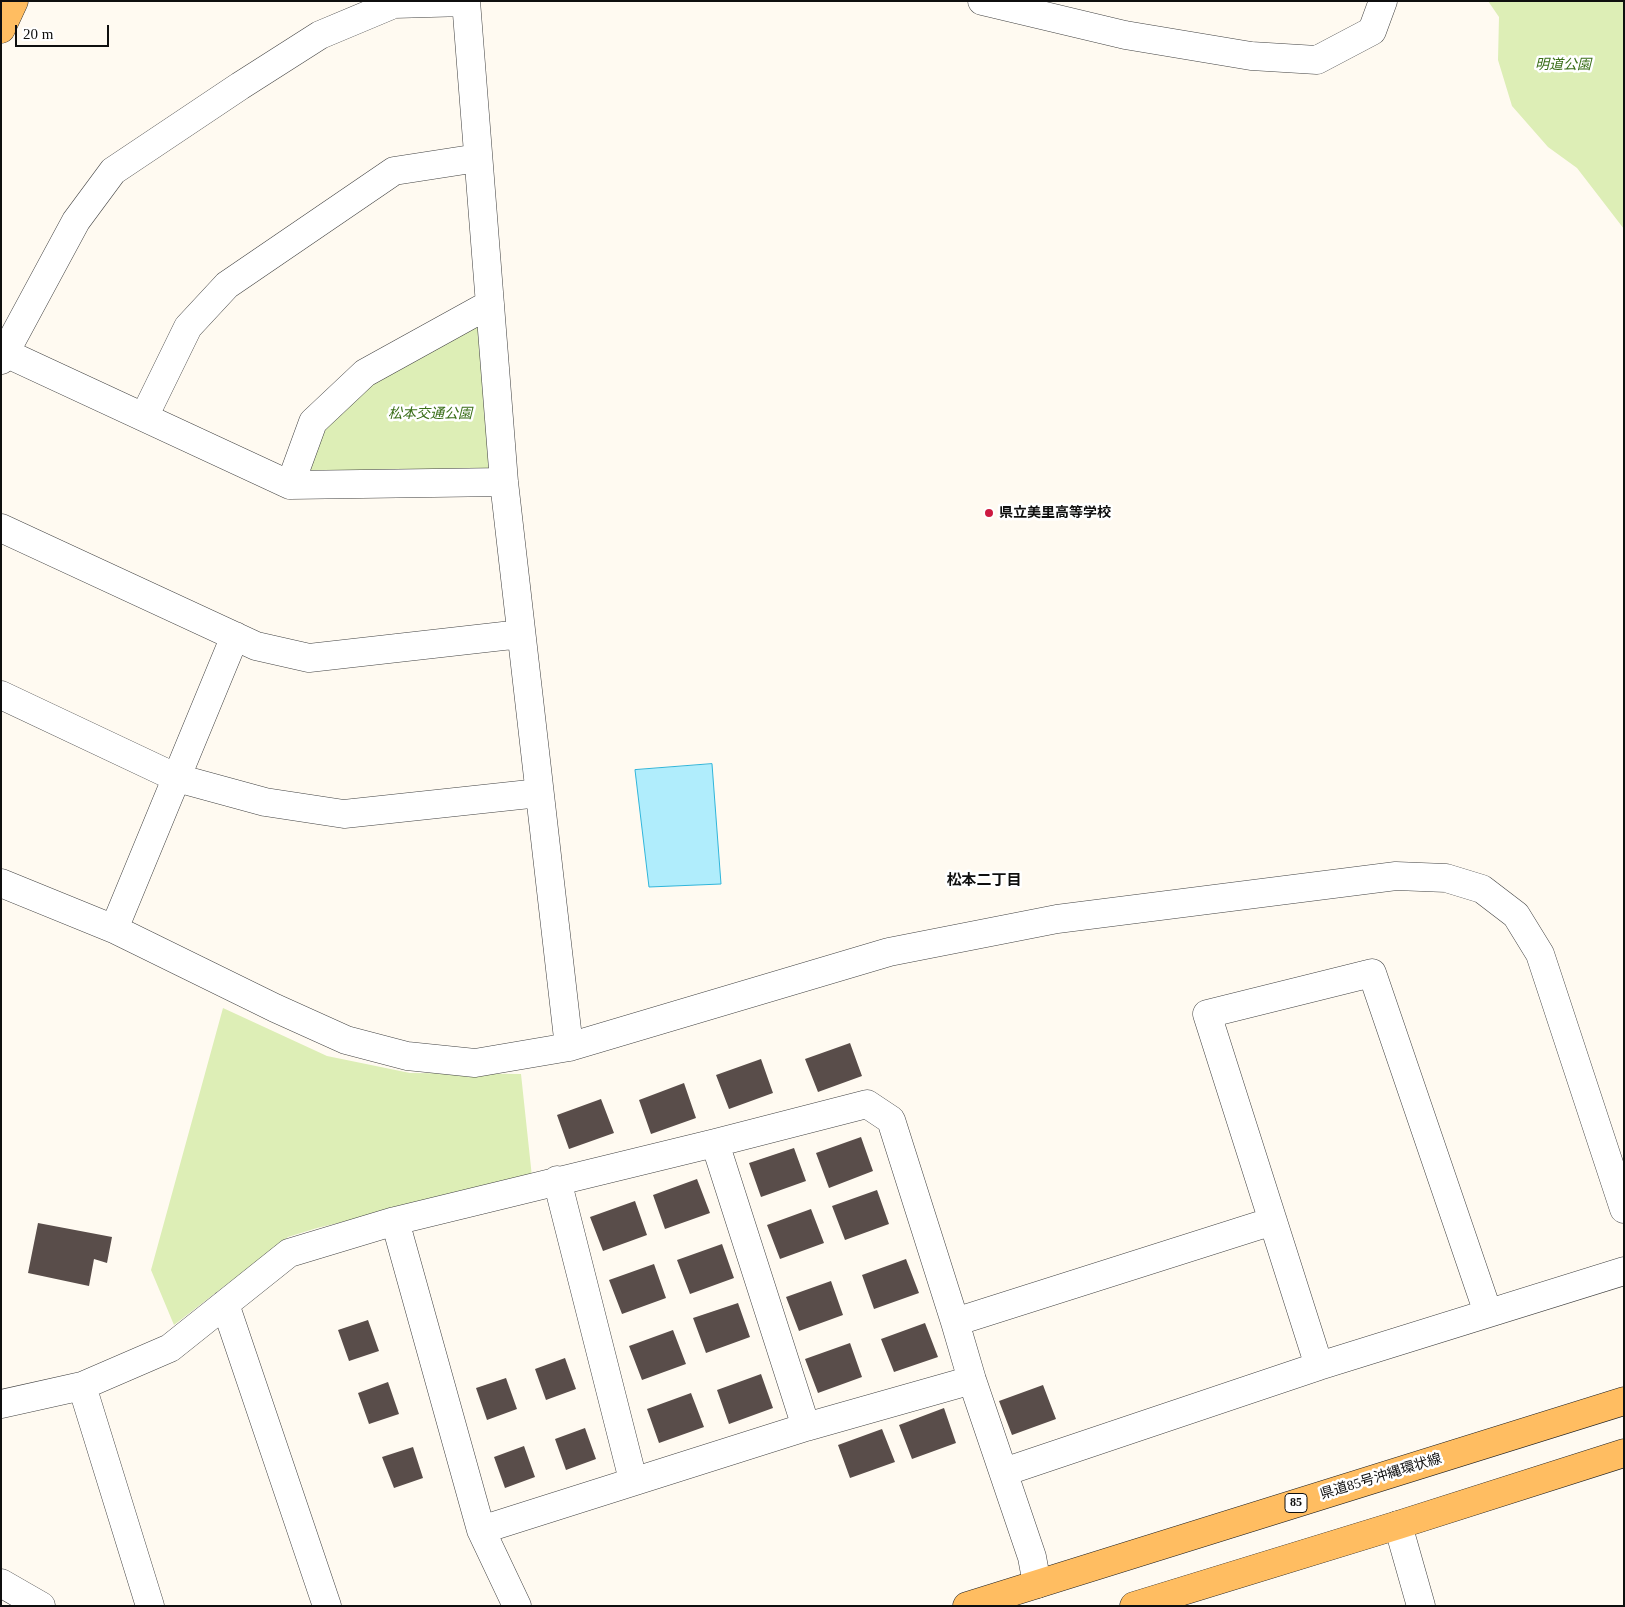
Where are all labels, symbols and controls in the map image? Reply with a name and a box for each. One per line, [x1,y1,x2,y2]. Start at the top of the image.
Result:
scale bar [18,15,111,47]
text: 20 m [23,26,53,42]
park label: 明道公園 [1535,57,1591,73]
park label: 松本交通公園 [388,406,472,422]
place label: 県立美里高等学校 [999,505,1111,521]
marker: 県立美里高等学校 [983,507,995,519]
district label: 松本二丁目 [947,872,1021,890]
street label: 県道85号沖縄環状線 [1318,1451,1444,1503]
road number: 85 [1285,1494,1307,1512]

